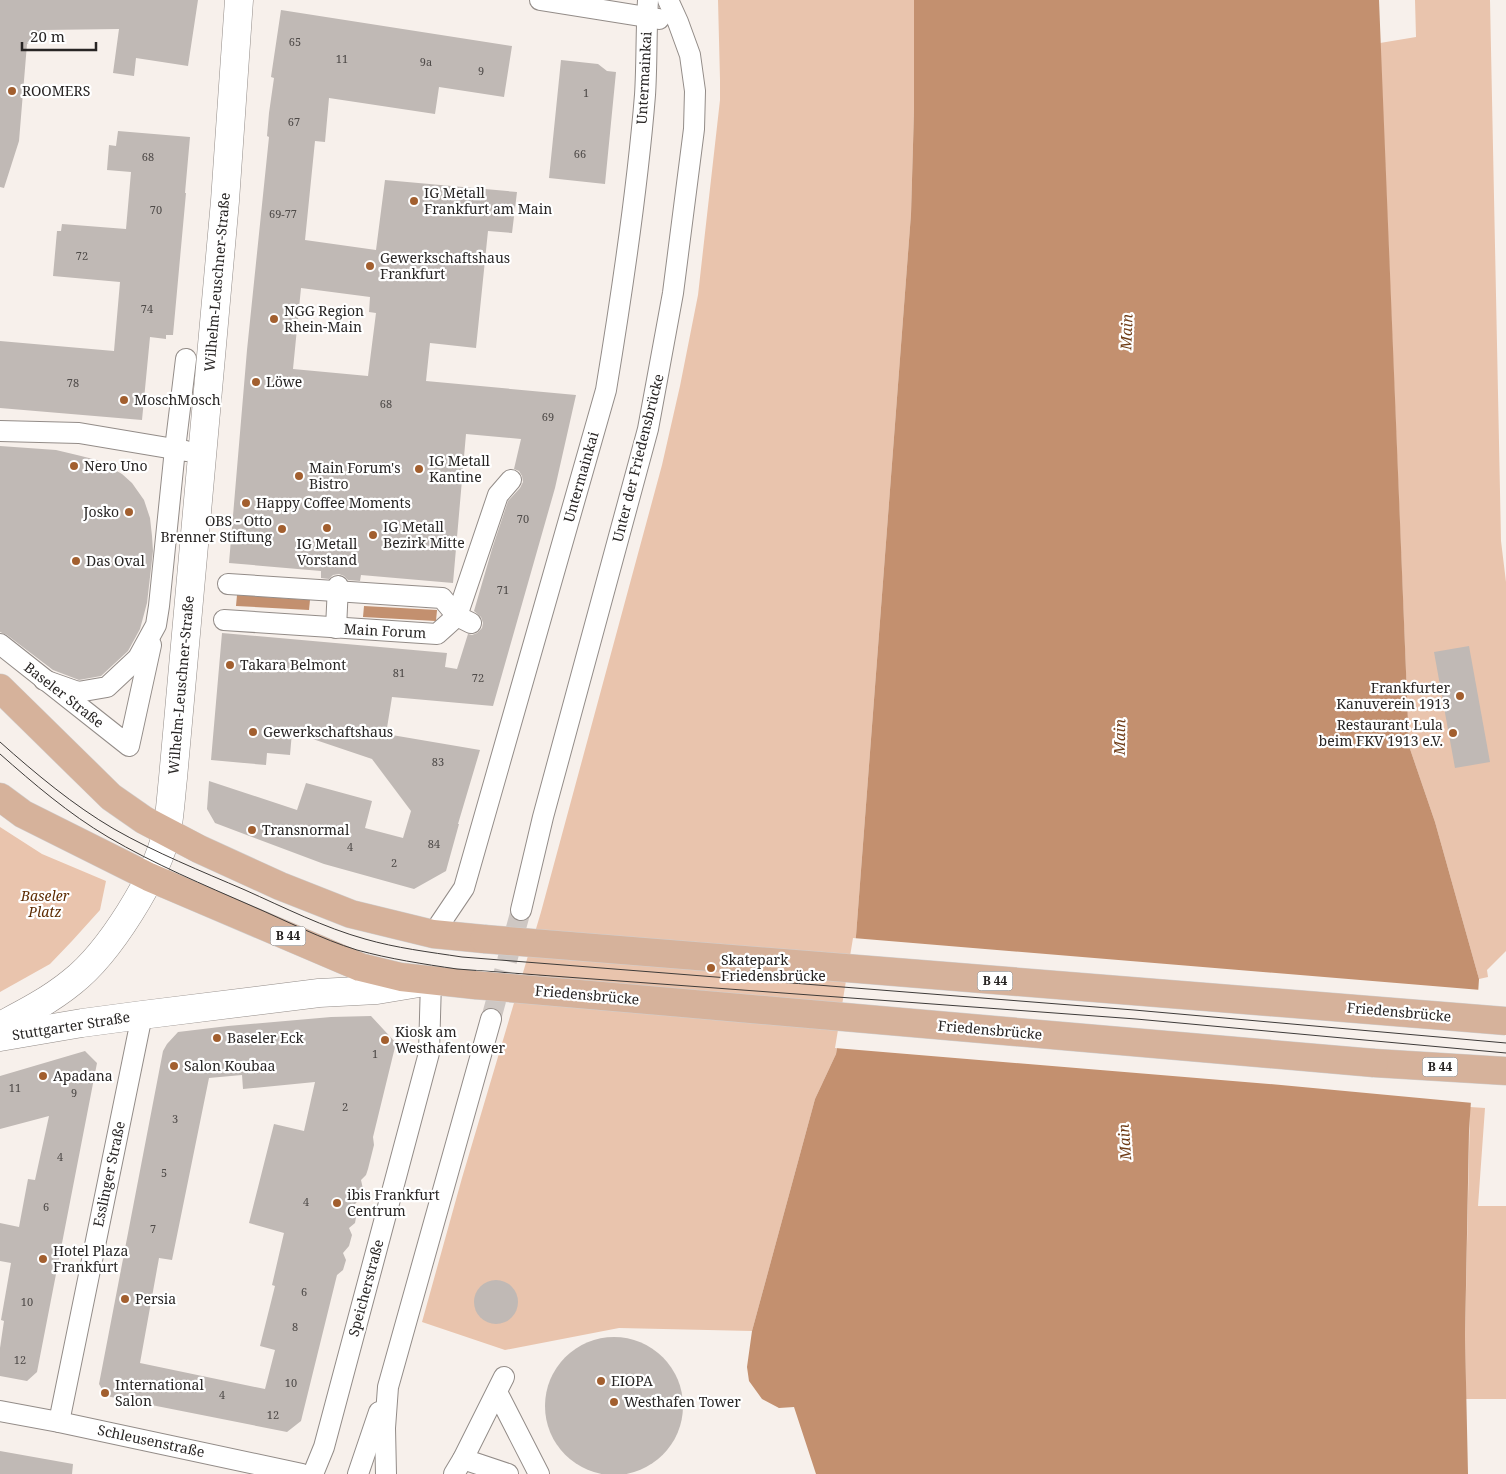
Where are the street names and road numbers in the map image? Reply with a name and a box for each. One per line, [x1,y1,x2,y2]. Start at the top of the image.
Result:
street label: Untermainkai [632,30,655,125]
street label: Wilhelm-Leuschner-Straße [199,192,234,372]
street label: Unter der Friedensbrücke [607,372,668,544]
street label: Untermainkai [559,429,603,524]
street label: Wilhelm-Leuschner-Straße [163,595,198,775]
street label: Main Forum [343,619,427,642]
street label: Baseler Straße [21,658,108,732]
road number: B 44 [270,926,306,946]
road number: B 44 [978,971,1012,990]
street label: Friedensbrücke [534,980,640,1009]
street label: Friedensbrücke [1346,997,1452,1026]
street label: Stuttgarter Straße [11,1007,131,1044]
street label: Friedensbrücke [937,1015,1043,1044]
road number: B 44 [1422,1058,1458,1076]
street label: Esslinger Straße [88,1119,129,1229]
street label: Speicherstraße [343,1237,388,1339]
street label: Schleusenstraße [96,1420,206,1461]

